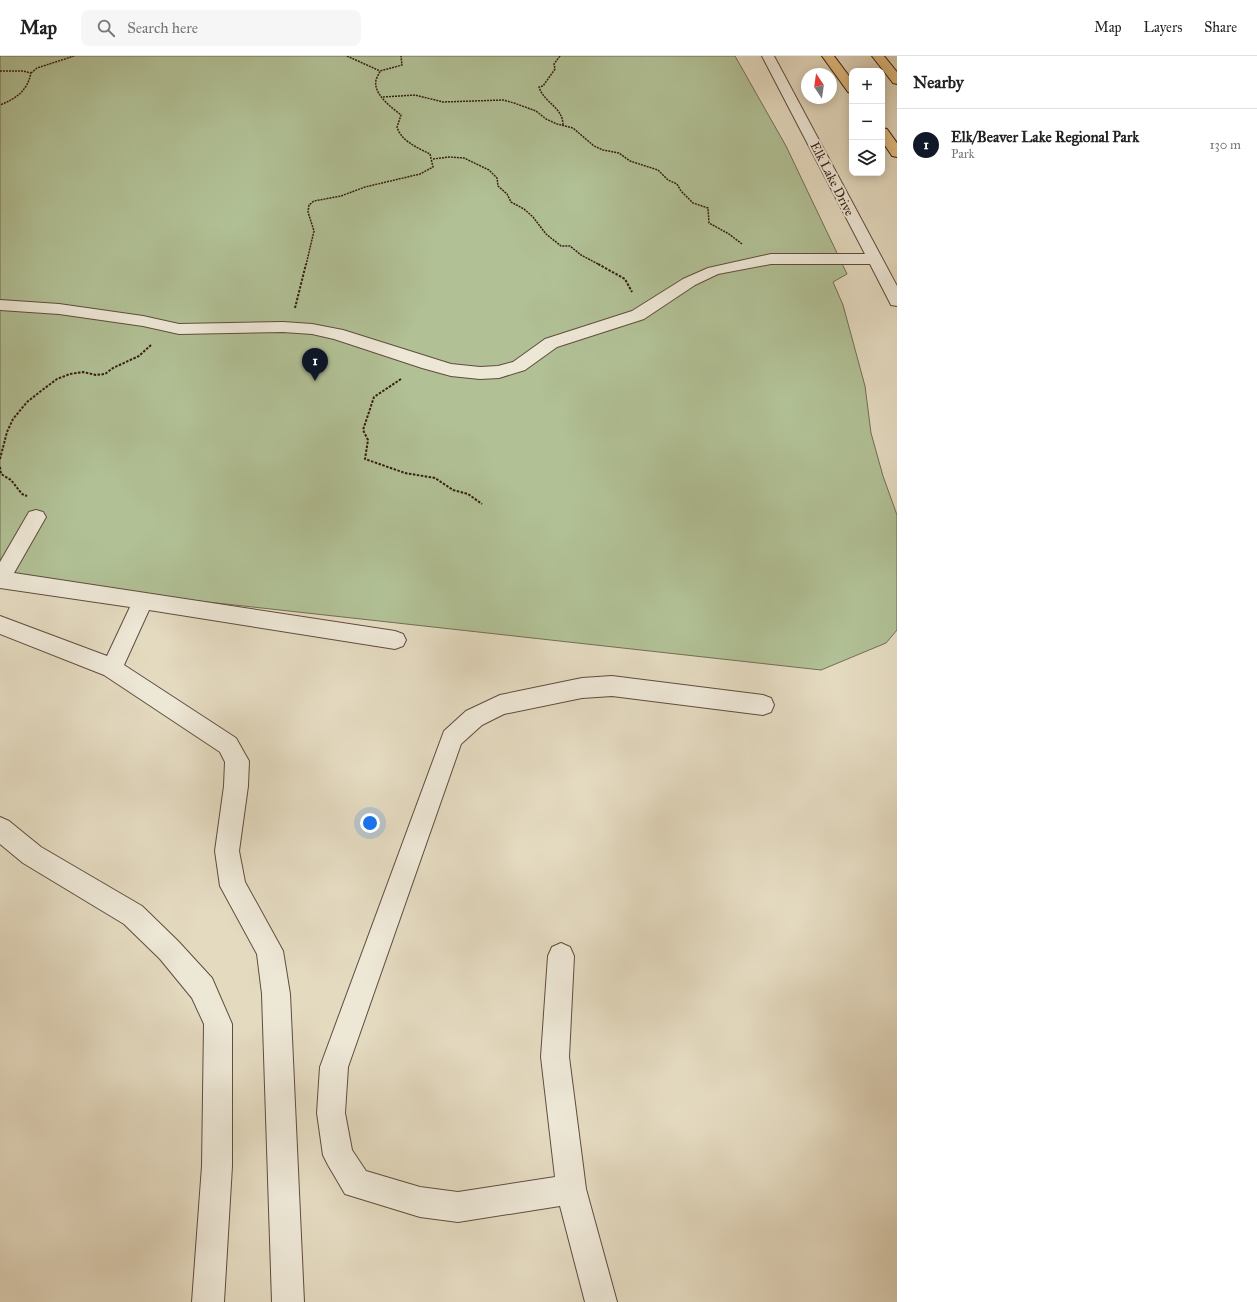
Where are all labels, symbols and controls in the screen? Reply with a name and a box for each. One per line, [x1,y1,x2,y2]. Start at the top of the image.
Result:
search box [81,10,361,46]
text: Map [20,16,57,39]
icon: search [95,17,117,39]
text: Search here [127,19,198,37]
text: Map [1094,19,1122,36]
text: Layers [1144,19,1182,36]
text: Share [1204,19,1237,36]
north arrow [801,68,837,104]
map controls [849,68,885,176]
button: + [849,68,885,104]
text: Nearby [913,72,964,93]
button: − [849,104,885,140]
text: Elk/Beaver Lake Regional Park [951,128,1139,146]
text: 1 [923,137,929,153]
text: 130 m [1209,137,1241,153]
street label: Elk Lake Drive [806,139,858,219]
button: layers [849,140,885,176]
text: Park [951,146,975,162]
pin: 1 [302,348,328,381]
your location [360,813,380,833]

